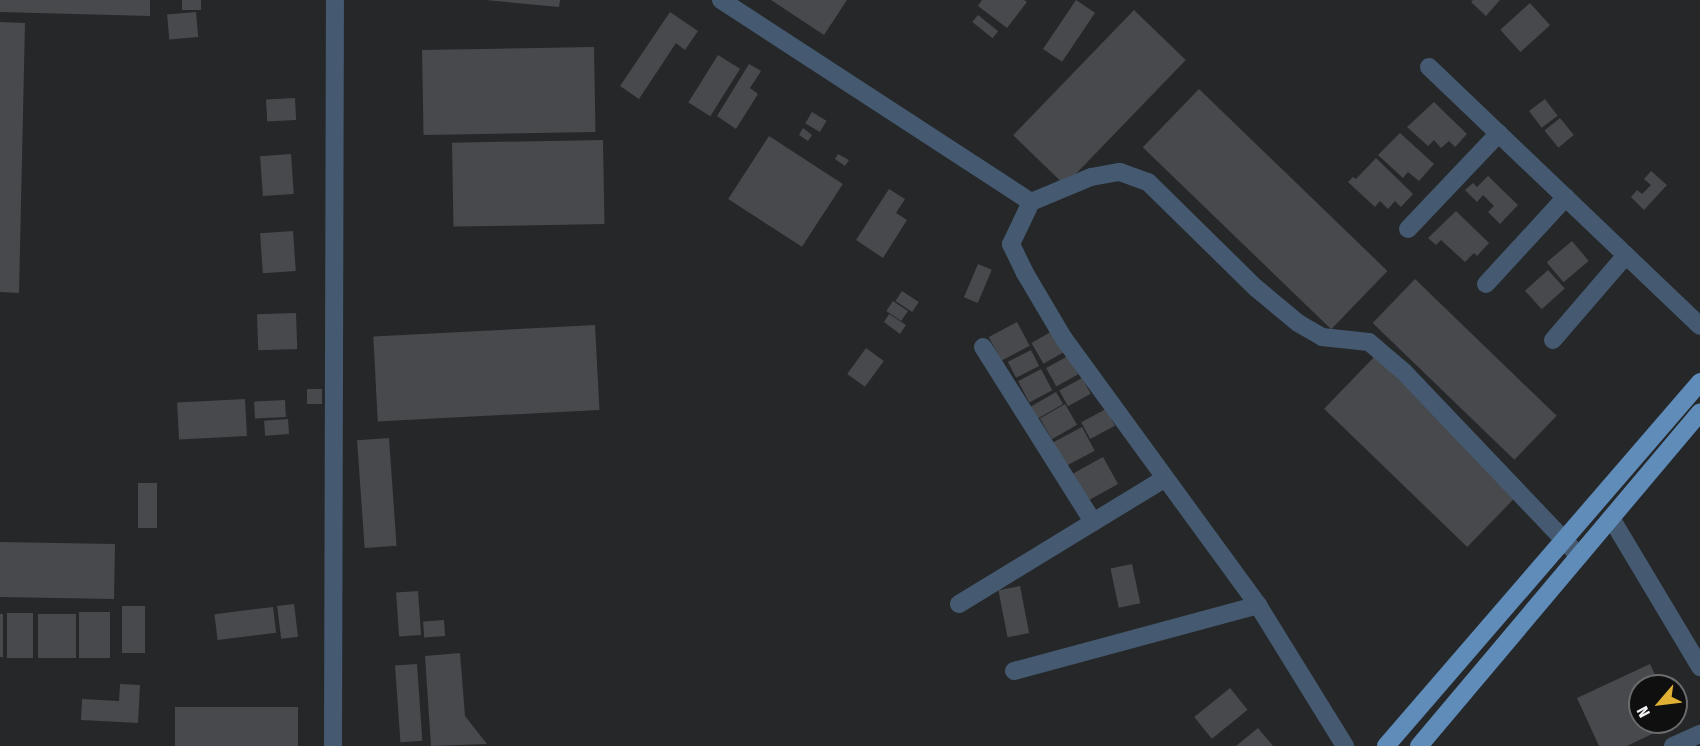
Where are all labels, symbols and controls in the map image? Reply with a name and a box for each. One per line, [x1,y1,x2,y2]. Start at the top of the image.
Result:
north arrow [1628,674,1688,734]
text: N [1633,703,1654,720]

